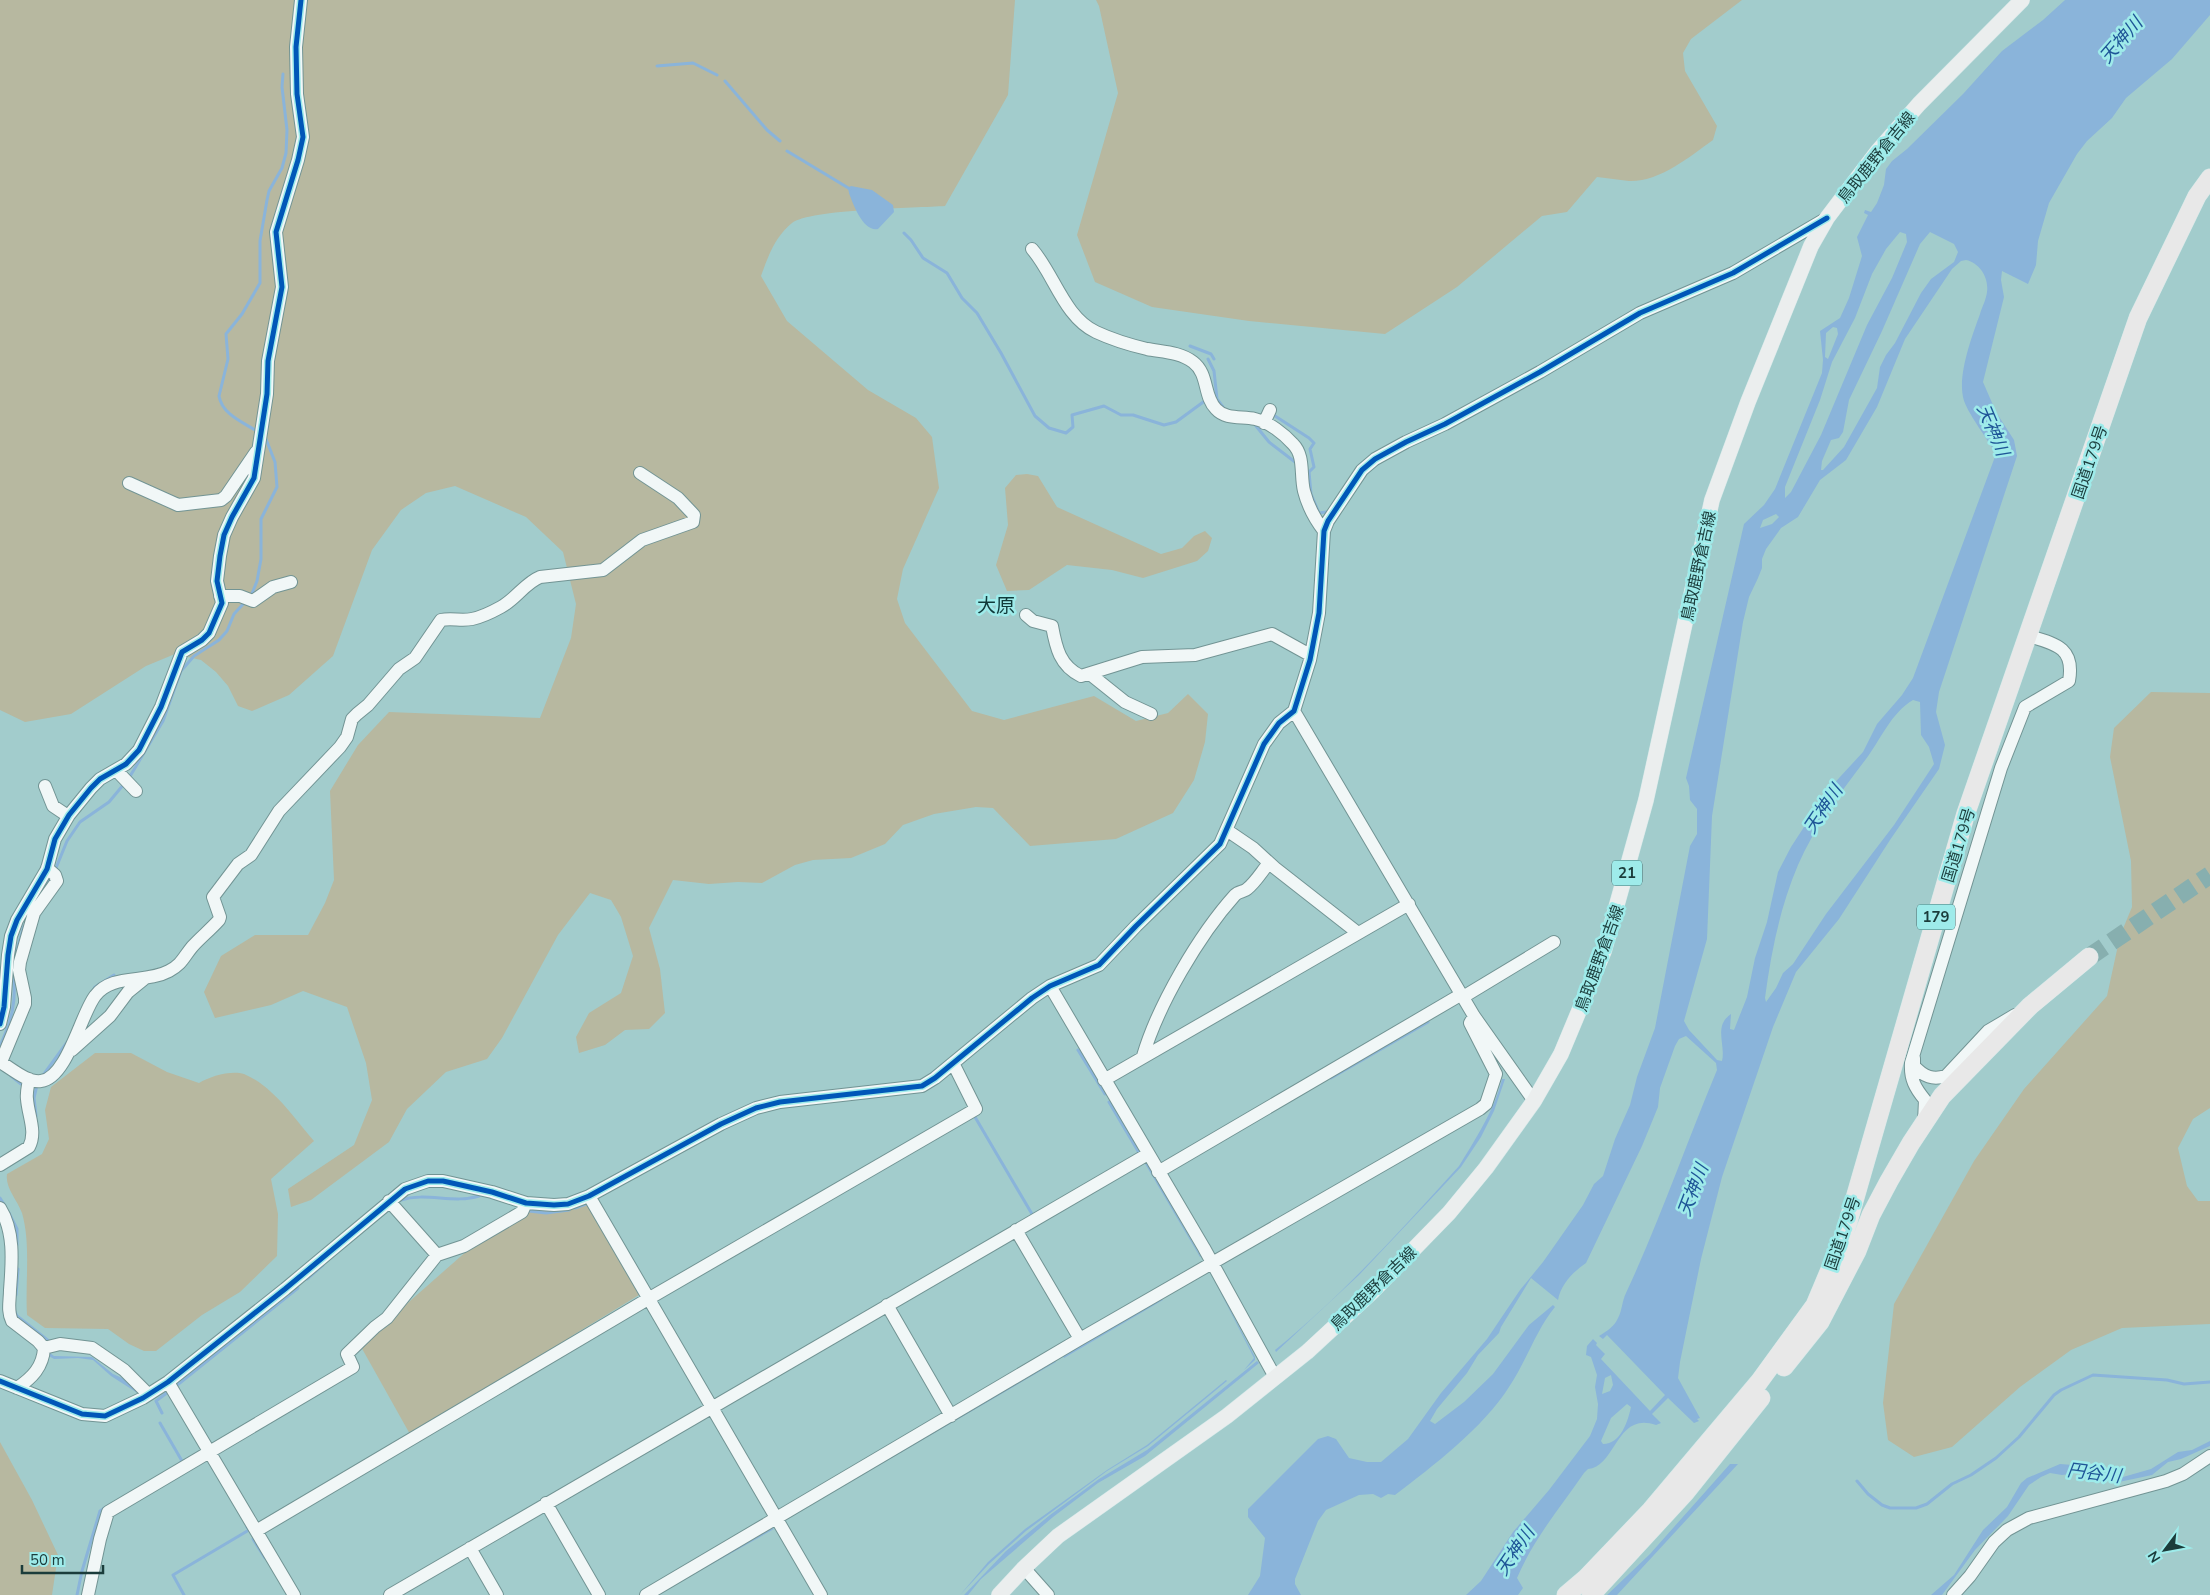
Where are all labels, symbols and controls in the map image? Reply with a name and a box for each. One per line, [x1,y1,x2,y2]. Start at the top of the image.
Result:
water label: 天神川 [2094,10,2149,68]
street label: 鳥取鹿野倉吉線 [1833,107,1921,208]
water label: 天神川 [1971,400,2015,461]
street label: 国道179号 [2067,422,2113,502]
street label: 鳥取鹿野倉吉線 [1677,509,1721,623]
district label: 大原 [977,593,1015,619]
water label: 天神川 [1798,778,1849,838]
street label: 国道179号 [1937,805,1981,885]
road number: 21 [1612,860,1642,886]
street label: 鳥取鹿野倉吉線 [1570,902,1629,1015]
road number: 179 [1917,904,1955,930]
water label: 天神川 [1672,1159,1715,1220]
street label: 国道179号 [1820,1193,1866,1273]
street label: 鳥取鹿野倉吉線 [1326,1242,1422,1336]
water label: 円谷川 [2066,1458,2124,1488]
water label: 天神川 [1490,1520,1541,1580]
north arrow [2140,1525,2190,1575]
scale bar [22,1542,104,1574]
text: N [2144,1547,2165,1566]
text: 50 m [30,1550,65,1570]

